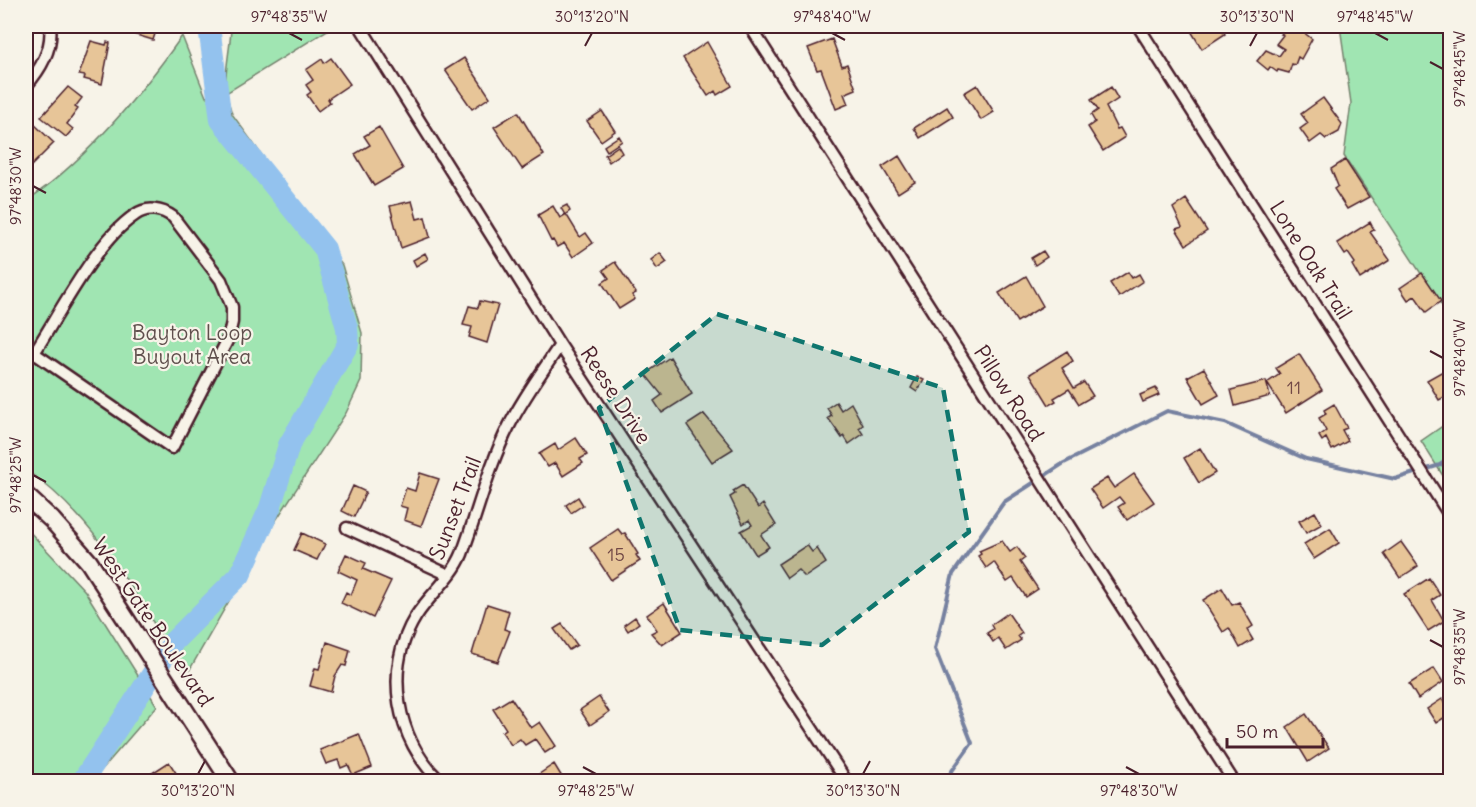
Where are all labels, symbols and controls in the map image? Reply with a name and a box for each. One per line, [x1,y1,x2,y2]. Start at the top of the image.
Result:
text: 97°48'35"W [251,7,328,26]
text: 30°13'20"N [555,7,629,26]
text: 97°48'40"W [793,7,871,26]
text: 30°13'30"N [1220,7,1294,26]
text: 97°48'45"W [1337,7,1414,26]
text: 97°48'45"W [1450,30,1469,107]
text: 97°48'30"W [6,147,25,225]
street label: Lone Oak Trail [1264,196,1358,324]
park label: Bayton Loop Buyout Area [132,319,252,370]
text: 97°48'40"W [1450,319,1469,397]
street label: Pillow Road [968,340,1050,446]
street label: Reese Drive [574,341,658,449]
house number: 11 [1287,376,1301,399]
text: 97°48'25"W [6,436,25,513]
street label: Sunset Trail [423,453,487,563]
street label: West Gate Boulevard [86,532,220,712]
house number: 15 [607,543,625,566]
text: 97°48'35"W [1450,608,1469,685]
scale bar [1227,711,1323,749]
text: 50 m [1236,720,1278,743]
text: 30°13'20"N [161,781,235,800]
text: 97°48'25"W [558,781,635,800]
text: 30°13'30"N [826,781,900,800]
text: 97°48'30"W [1100,781,1178,800]

